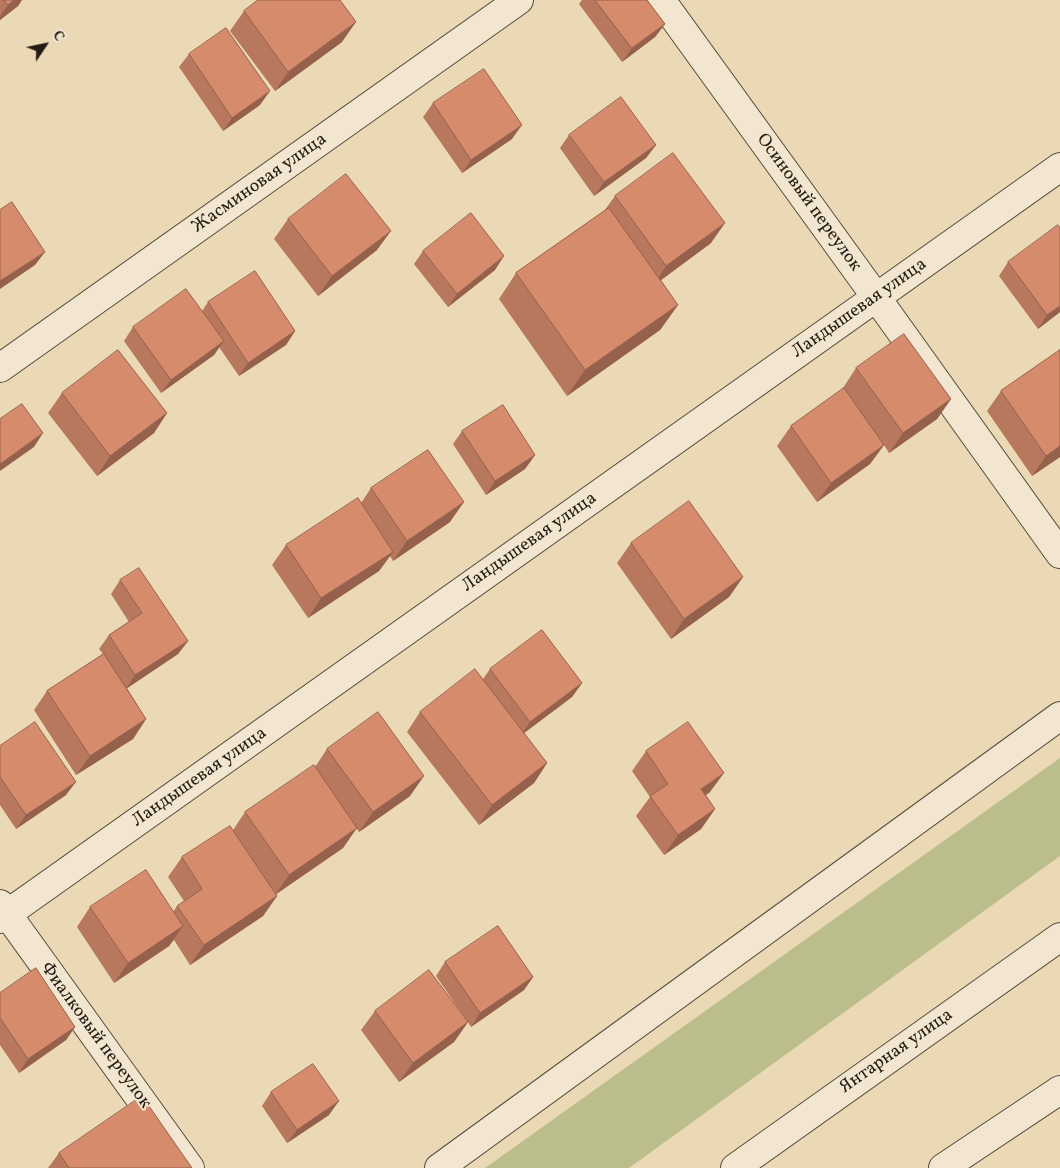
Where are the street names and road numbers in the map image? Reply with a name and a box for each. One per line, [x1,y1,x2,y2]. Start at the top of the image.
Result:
street label: Жасминовая улица [188,129,332,239]
street label: Осиновый переулок [751,130,865,276]
street label: Ландышевая улица [788,254,932,364]
street label: Ландышевая улица [458,488,602,598]
street label: Ландышевая улица [128,723,272,833]
street label: Фиалковый переулок [35,959,155,1113]
street label: Янтарная улица [836,1005,958,1099]

